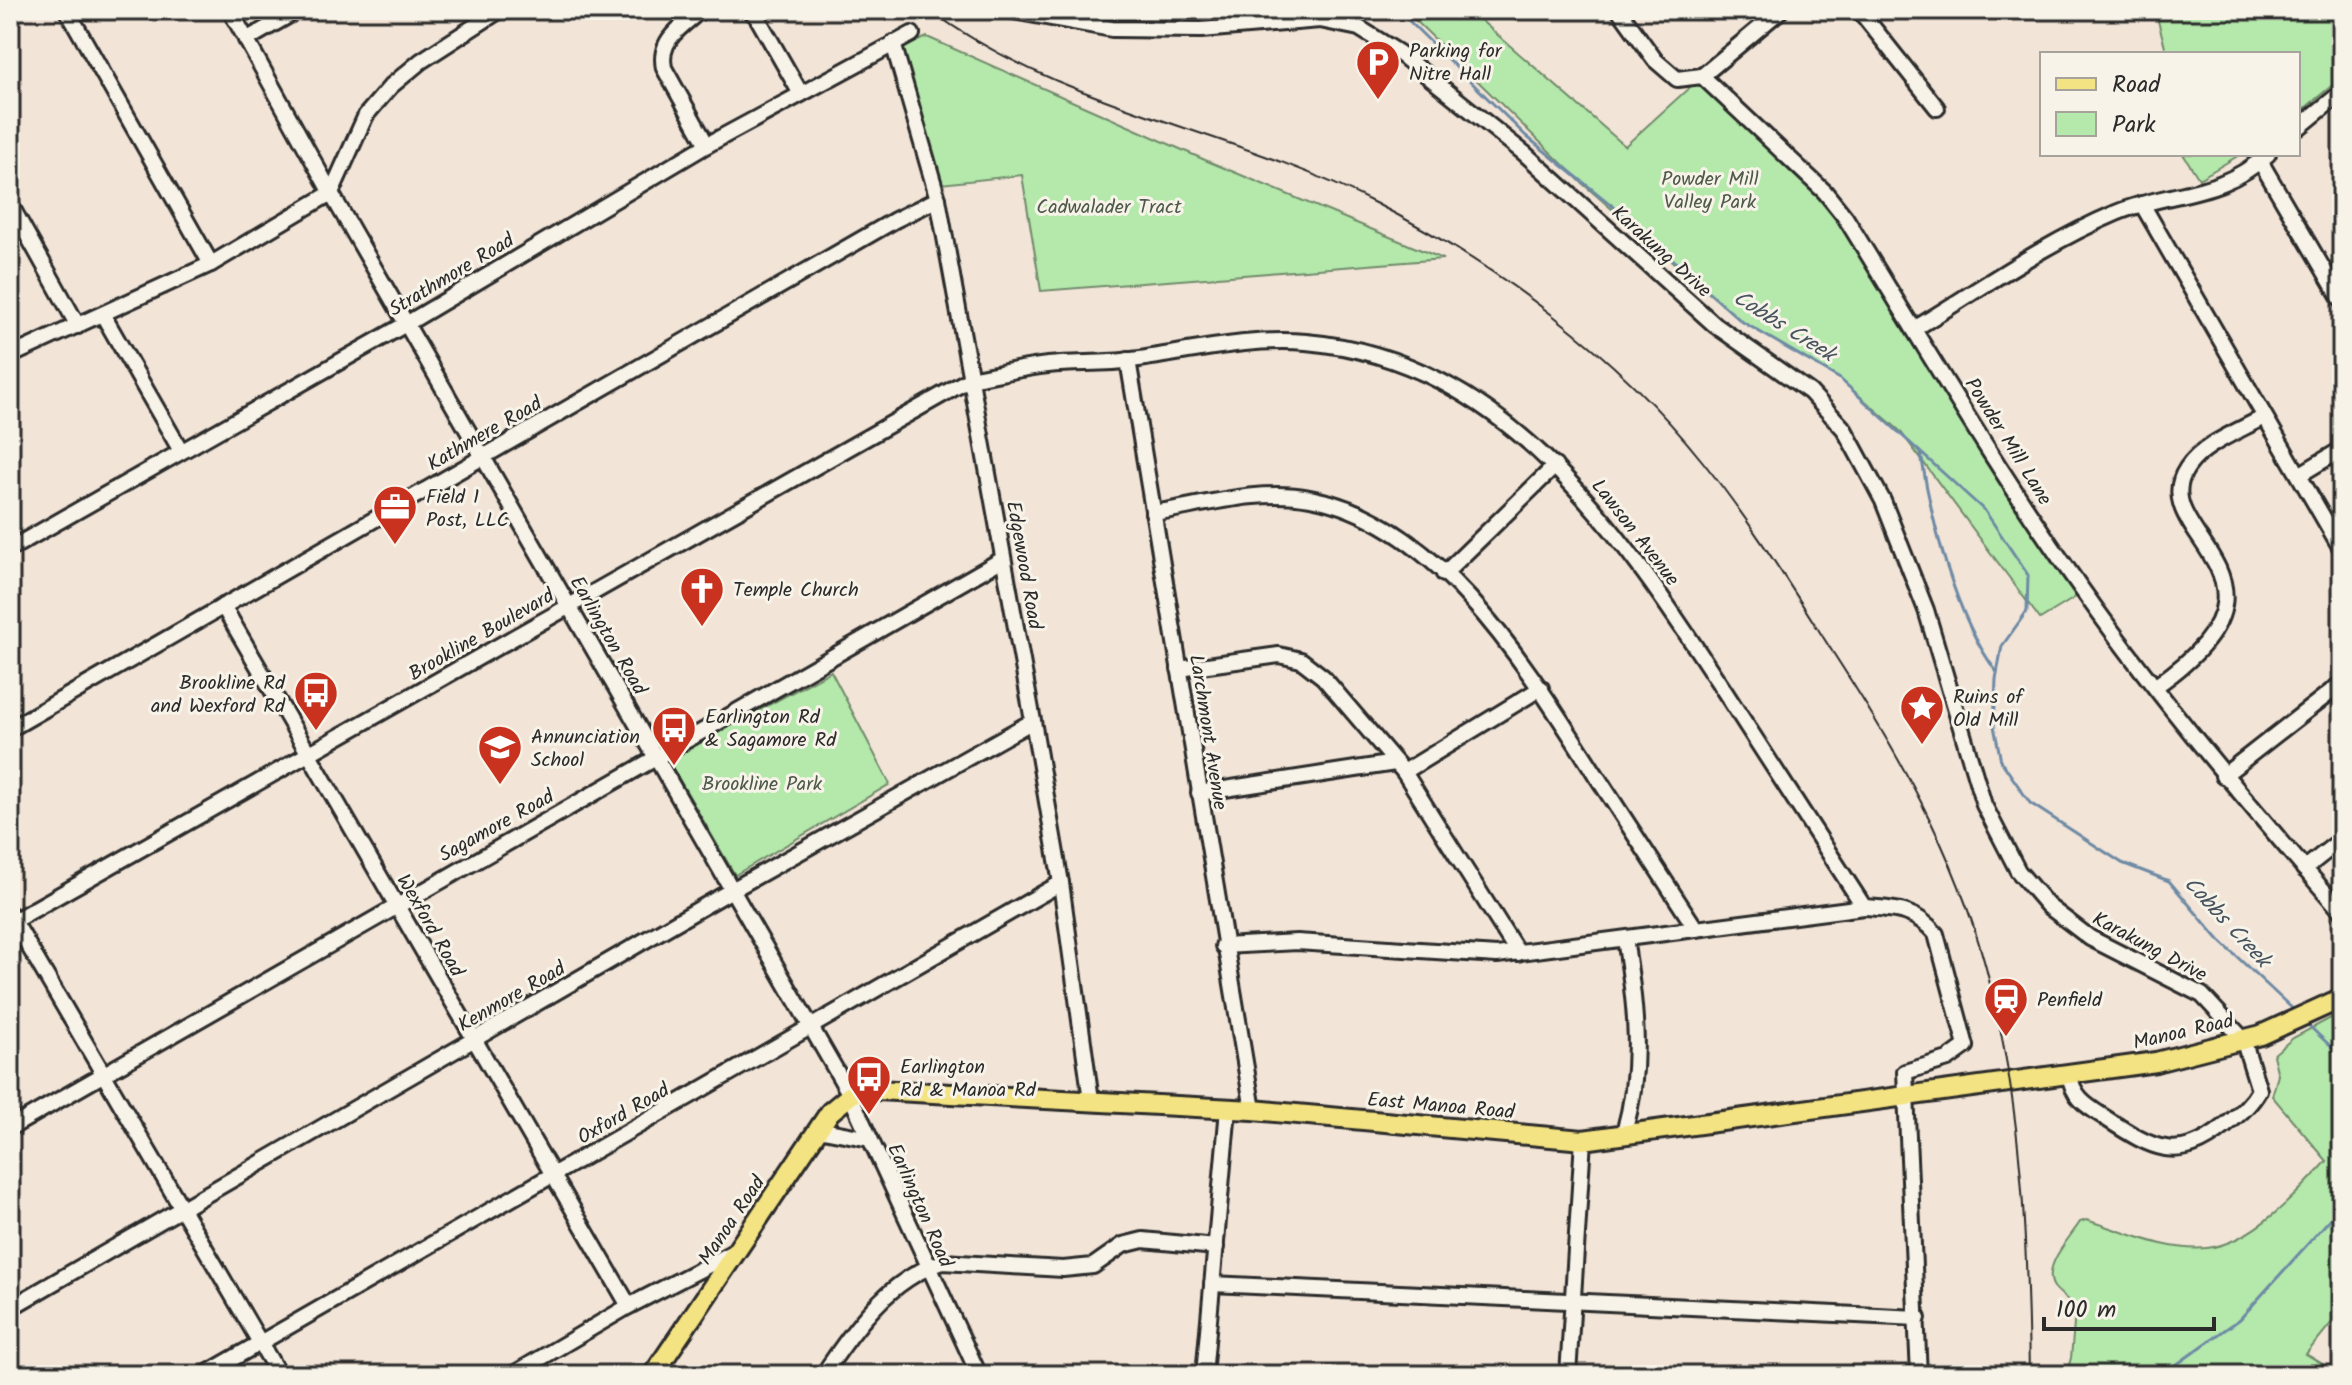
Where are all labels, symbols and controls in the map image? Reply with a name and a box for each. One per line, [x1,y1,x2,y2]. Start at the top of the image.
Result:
place label: Parking for Nitre Hall [1409,36,1503,91]
parking icon: Parking for Nitre Hall [1354,38,1402,101]
legend [2040,52,2300,156]
text: Road [2112,66,2161,105]
text: Park [2112,106,2156,145]
park label: Powder Mill Valley Park [1661,164,1759,219]
park label: Cadwalader Tract [1036,192,1182,224]
street label: Karakung Drive [1603,198,1718,307]
street label: Strathmore Road [383,225,522,326]
water label: Cobbs Creek [1726,282,1845,374]
street label: Powder Mill Lane [1955,372,2059,512]
street label: Kathmere Road [421,388,549,481]
street label: Lawson Avenue [1582,473,1687,594]
place label: Field 1 Post, LLC [426,482,509,537]
office icon: Field 1 Post, LLC [371,483,419,546]
street label: Edgewood Road [996,499,1050,633]
church icon: Temple Church [678,565,726,628]
street label: Earlington Road [560,570,655,703]
place label: Temple Church [733,575,859,607]
street label: Brookline Boulevard [403,580,562,691]
street label: Larchmont Avenue [1179,652,1235,812]
place label: Brookline Rd and Wexford Rd [151,668,286,723]
bus stop icon: Brookline Rd and Wexford Rd [292,669,340,732]
place label: Ruins of Old Mill [1953,682,2025,737]
place icon: Ruins of Old Mill [1898,683,1946,746]
place label: Earlington Rd & Sagamore Rd [705,702,837,757]
bus stop icon: Earlington Rd & Sagamore Rd [650,704,698,767]
place label: Annunciation School [531,722,640,777]
school or university icon: Annunciation School [476,723,524,786]
park label: Brookline Park [702,769,823,801]
street label: Sagamore Road [433,781,561,872]
street label: Wexford Road [387,868,472,984]
water label: Cobbs Creek [2174,869,2281,979]
street label: Karakung Drive [2086,904,2212,991]
street label: Kenmore Road [452,953,573,1042]
station icon: Penfield [1982,975,2030,1038]
place label: Penfield [2037,985,2103,1017]
street label: Manoa Road [2130,1006,2238,1060]
place label: Earlington Rd & Manoa Rd [900,1052,1037,1107]
bus stop icon: Earlington Rd & Manoa Rd [845,1053,893,1116]
street label: Oxford Road [572,1075,677,1154]
street label: East Manoa Road [1366,1085,1517,1129]
street label: Earlington Road [877,1139,961,1274]
street label: Manoa Road [691,1169,775,1273]
scale bar [2044,1281,2214,1331]
text: 100 m [2056,1291,2116,1330]

